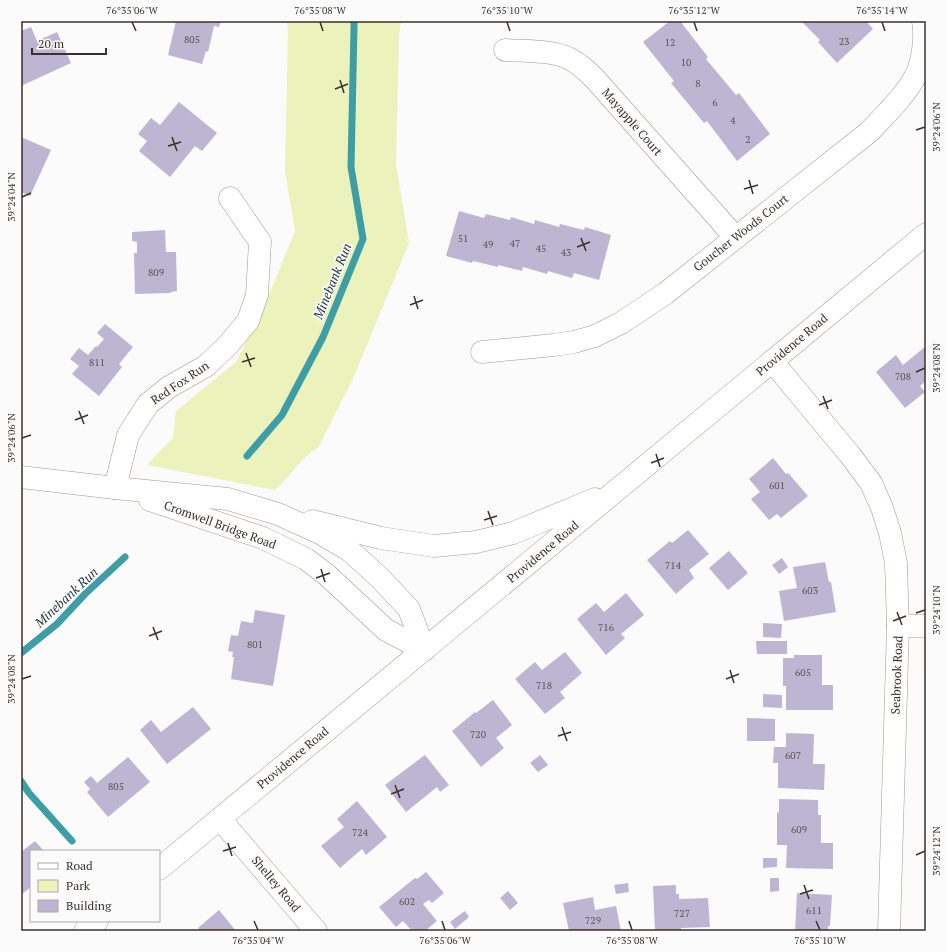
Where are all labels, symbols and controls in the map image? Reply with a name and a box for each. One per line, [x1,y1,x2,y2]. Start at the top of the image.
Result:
text: 76°35'06"W [106,4,158,17]
text: 76°35'08"W [294,4,346,17]
text: 76°35'10"W [481,4,533,17]
text: 76°35'12"W [668,4,720,17]
text: 76°35'14"W [856,4,908,17]
scale bar [32,30,106,56]
house number: 805 [184,33,200,46]
house number: 23 [839,35,849,48]
text: 20 m [38,36,65,51]
house number: 12 [665,36,675,49]
house number: 10 [681,56,691,69]
house number: 8 [695,77,701,90]
street label: Mayapple Court [599,85,666,159]
house number: 6 [712,96,718,109]
text: 39°24'06"N [930,102,943,152]
house number: 4 [730,114,736,127]
house number: 2 [745,133,751,146]
text: 39°24'04"N [5,172,18,222]
street label: Goucher Woods Court [690,191,792,274]
house number: 51 [458,232,468,245]
house number: 47 [510,237,520,250]
house number: 49 [483,238,493,251]
water label: Minebank Run [308,240,355,323]
house number: 45 [536,242,546,255]
house number: 43 [561,246,571,259]
house number: 809 [148,266,164,279]
street label: Providence Road [753,310,831,379]
text: 39°24'08"N [930,343,943,393]
house number: 811 [89,356,105,369]
street label: Red Fox Run [148,358,212,407]
house number: 708 [895,370,911,383]
text: 39°24'06"N [5,413,18,463]
house number: 601 [769,479,785,492]
street label: Cromwell Bridge Road [162,497,279,552]
street label: Providence Road [504,517,582,586]
house number: 714 [665,559,682,572]
water label: Minebank Run [30,563,102,632]
house number: 603 [802,584,818,597]
text: 39°24'10"N [930,585,943,635]
house number: 716 [598,621,615,634]
street label: Seabrook Road [888,635,905,715]
house number: 801 [247,638,263,651]
text: 39°24'08"N [5,654,18,704]
house number: 605 [795,666,811,679]
house number: 718 [536,679,552,692]
street label: Providence Road [254,723,332,792]
house number: 720 [470,728,486,741]
house number: 607 [785,749,801,762]
house number: 805 [108,780,124,793]
house number: 609 [791,823,807,836]
house number: 724 [352,826,369,839]
text: 39°24'12"N [930,826,943,876]
legend [30,850,160,922]
street label: Shelley Road [249,853,304,915]
text: Road [66,858,93,873]
text: Park [66,878,91,893]
house number: 602 [399,895,415,908]
text: Building [66,898,112,913]
house number: 611 [806,904,822,917]
house number: 727 [674,907,690,920]
house number: 729 [585,914,601,927]
text: 76°35'04"W [232,934,284,947]
text: 76°35'06"W [419,934,471,947]
text: 76°35'08"W [606,934,658,947]
text: 76°35'10"W [794,934,846,947]

